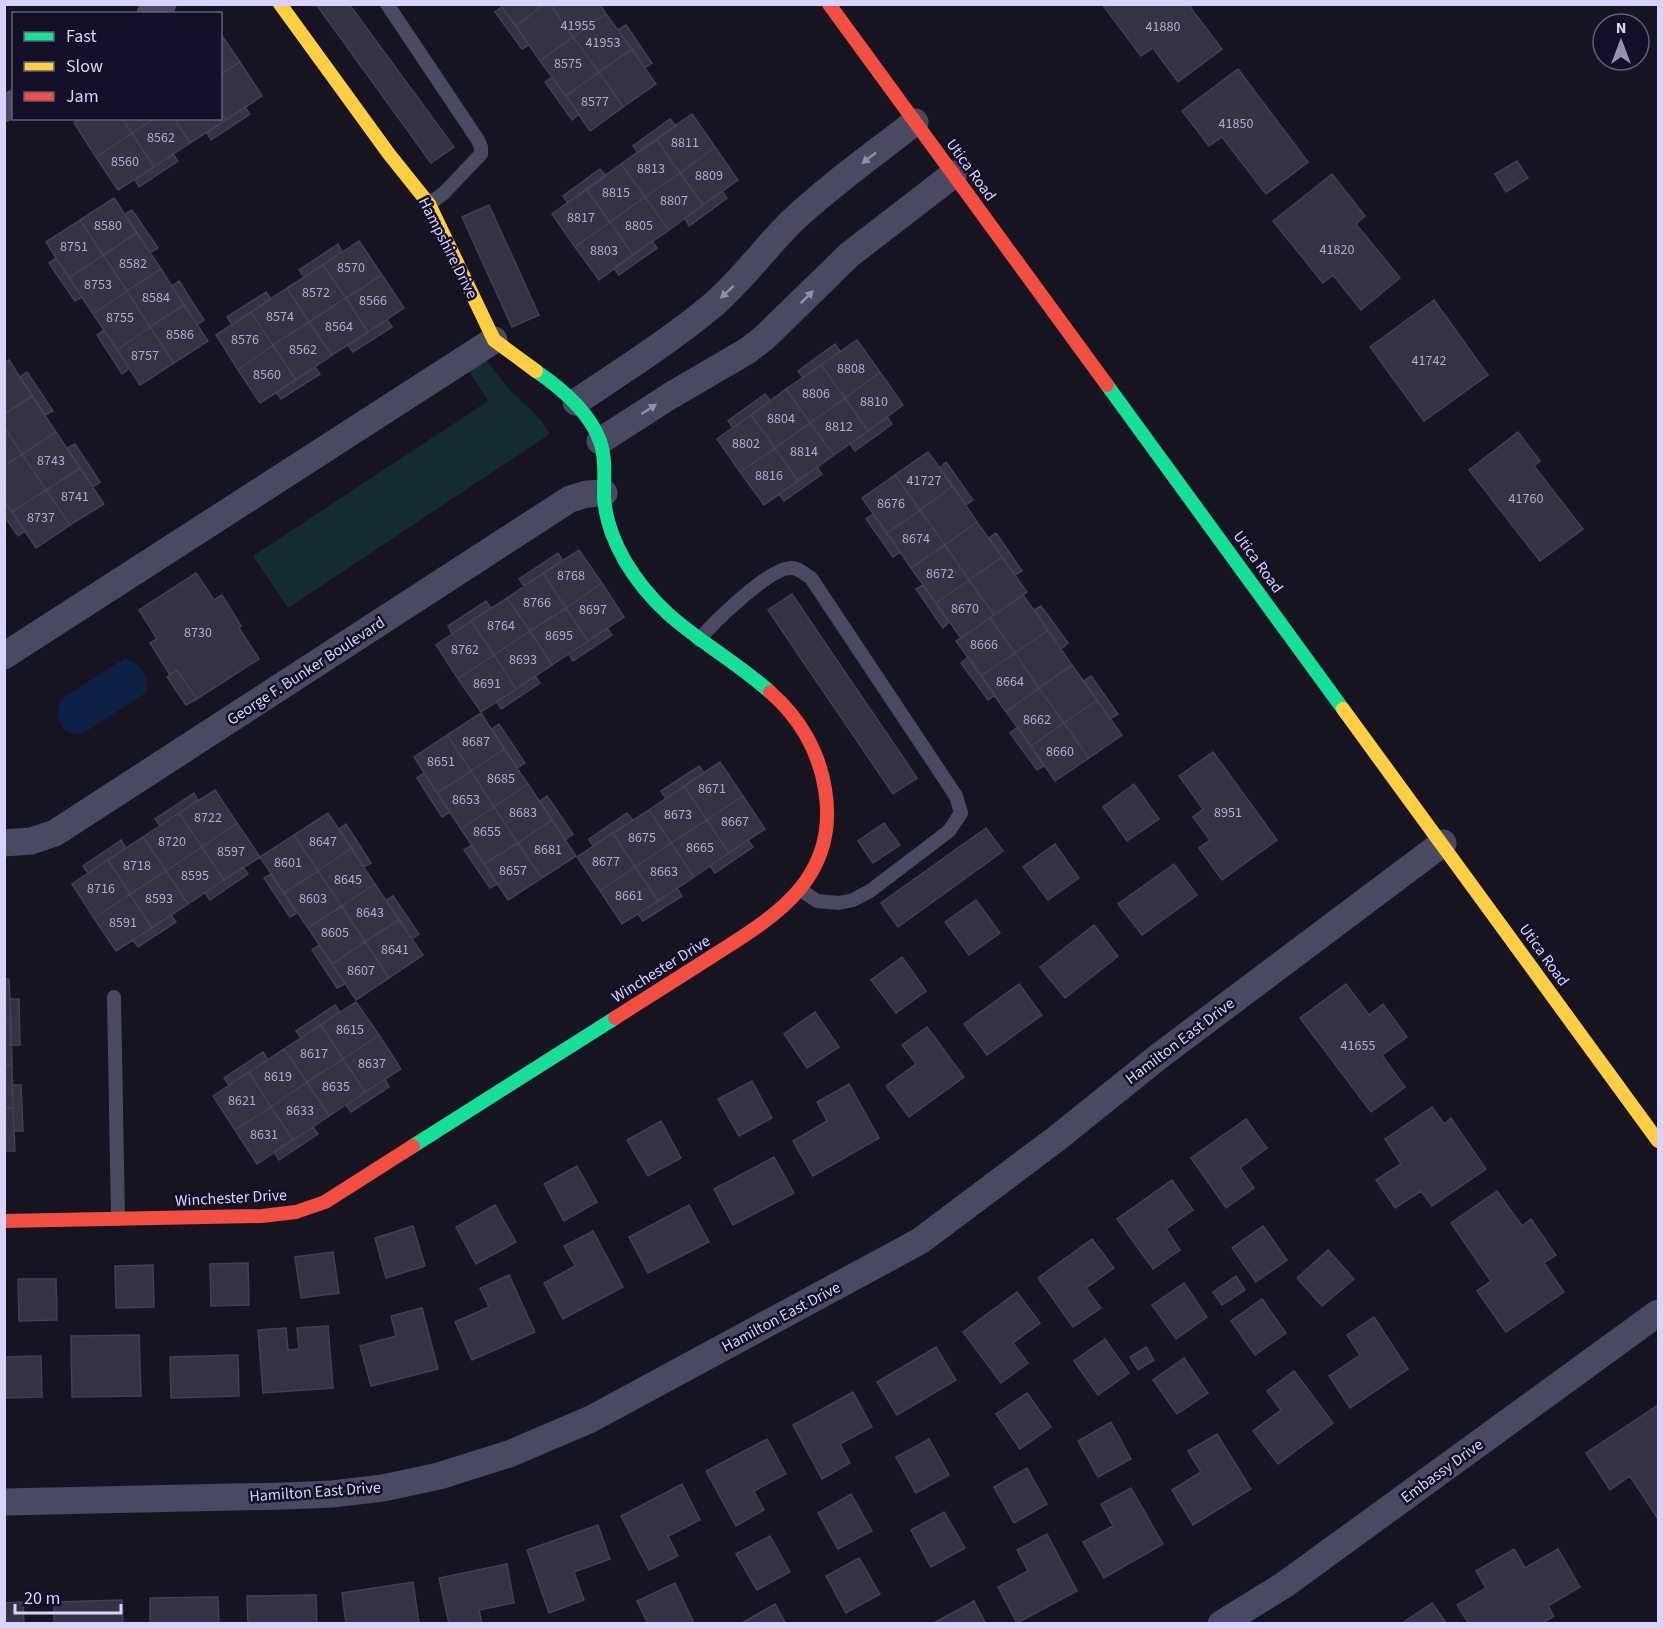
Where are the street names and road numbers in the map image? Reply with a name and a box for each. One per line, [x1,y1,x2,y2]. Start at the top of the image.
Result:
street label: Utica Road [941,134,1001,206]
street label: Hampshire Drive [413,193,483,303]
street label: Utica Road [1228,526,1288,598]
street label: George F. Bunker Boulevard [223,612,389,730]
street label: Utica Road [1514,919,1574,991]
street label: Winchester Drive [608,930,714,1008]
street label: Hamilton East Drive [1121,993,1239,1089]
street label: Winchester Drive [174,1184,288,1212]
street label: Hamilton East Drive [718,1276,844,1358]
street label: Embassy Drive [1396,1434,1488,1508]
street label: Hamilton East Drive [249,1476,382,1508]

